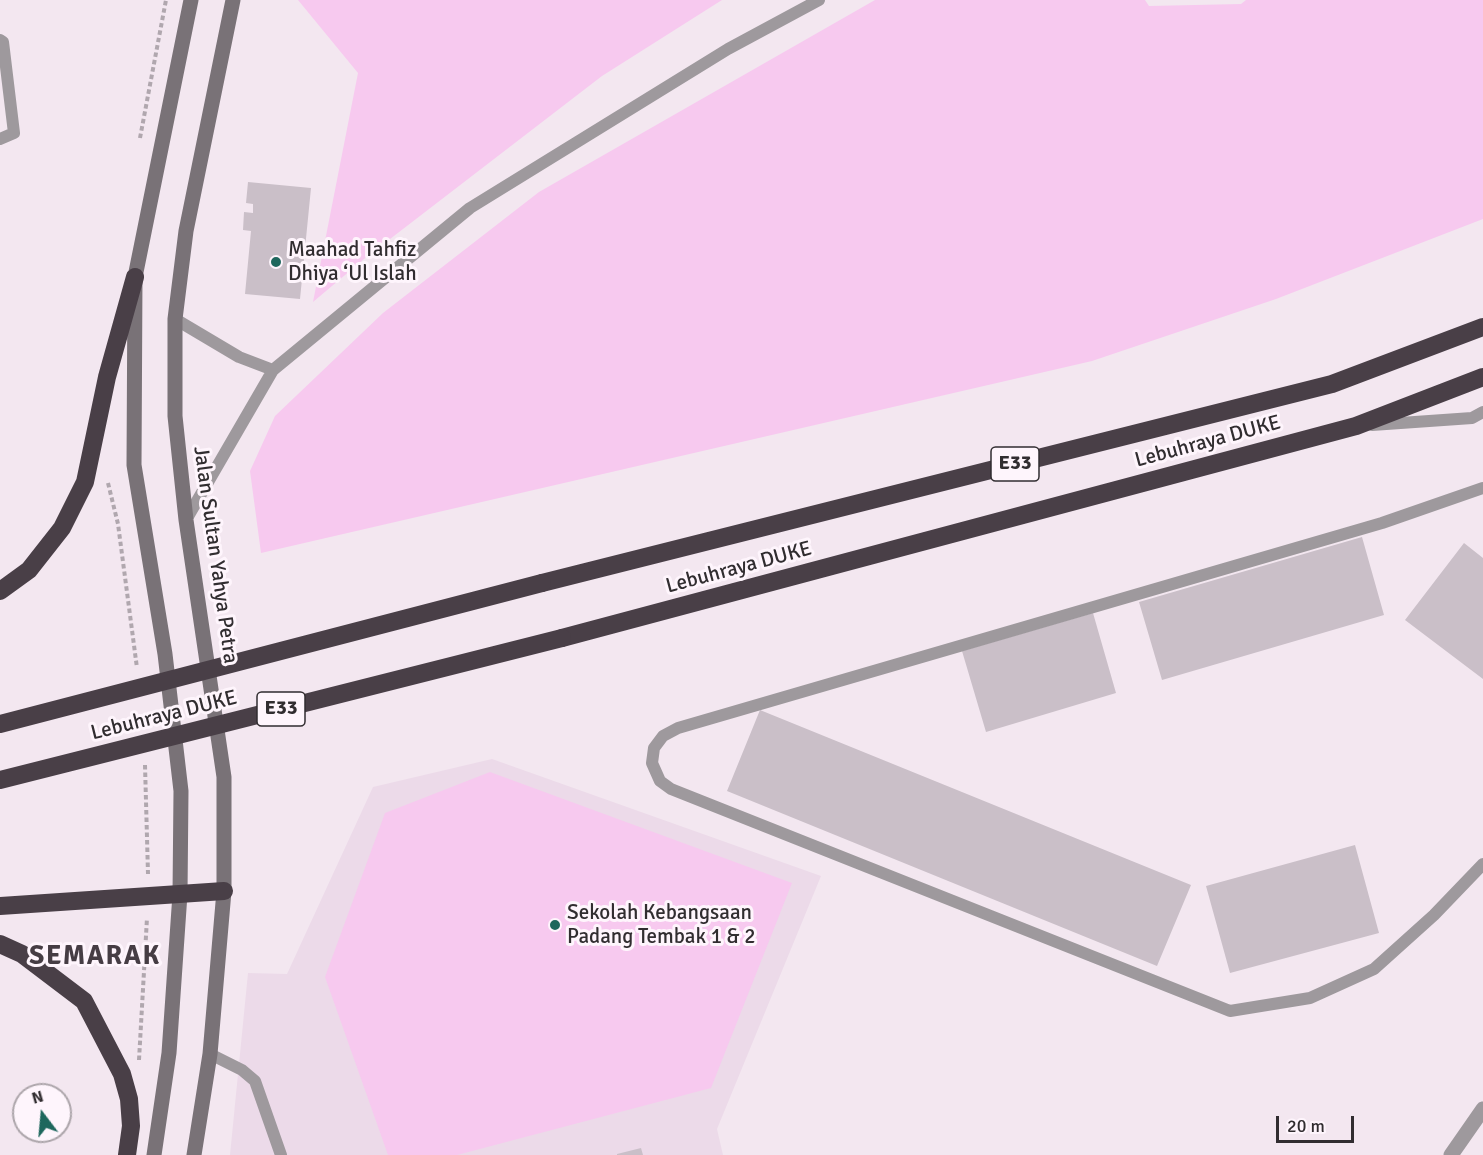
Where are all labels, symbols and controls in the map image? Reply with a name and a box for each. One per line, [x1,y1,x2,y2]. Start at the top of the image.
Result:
place label: Maahad Tahfiz Dhiya ‘Ul Islah [288,237,417,287]
marker: Maahad Tahfiz Dhiya ‘Ul Islah [269,255,283,269]
street label: Lebuhraya DUKE [1132,410,1284,474]
street label: Jalan Sultan Yahya Petra [187,445,243,665]
road number: E33 [991,447,1039,481]
street label: Lebuhraya DUKE [663,536,815,600]
street label: Lebuhraya DUKE [88,686,240,746]
road number: E33 [257,692,305,726]
place label: Sekolah Kebangsaan Padang Tembak 1 & 2 [567,900,756,950]
marker: Sekolah Kebangsaan Padang Tembak 1 & 2 [548,918,562,932]
district label: SEMARAK [29,941,161,973]
north arrow [12,1083,72,1143]
text: N [29,1086,46,1109]
scale bar [1279,1104,1357,1142]
text: 20 m [1287,1115,1325,1137]

